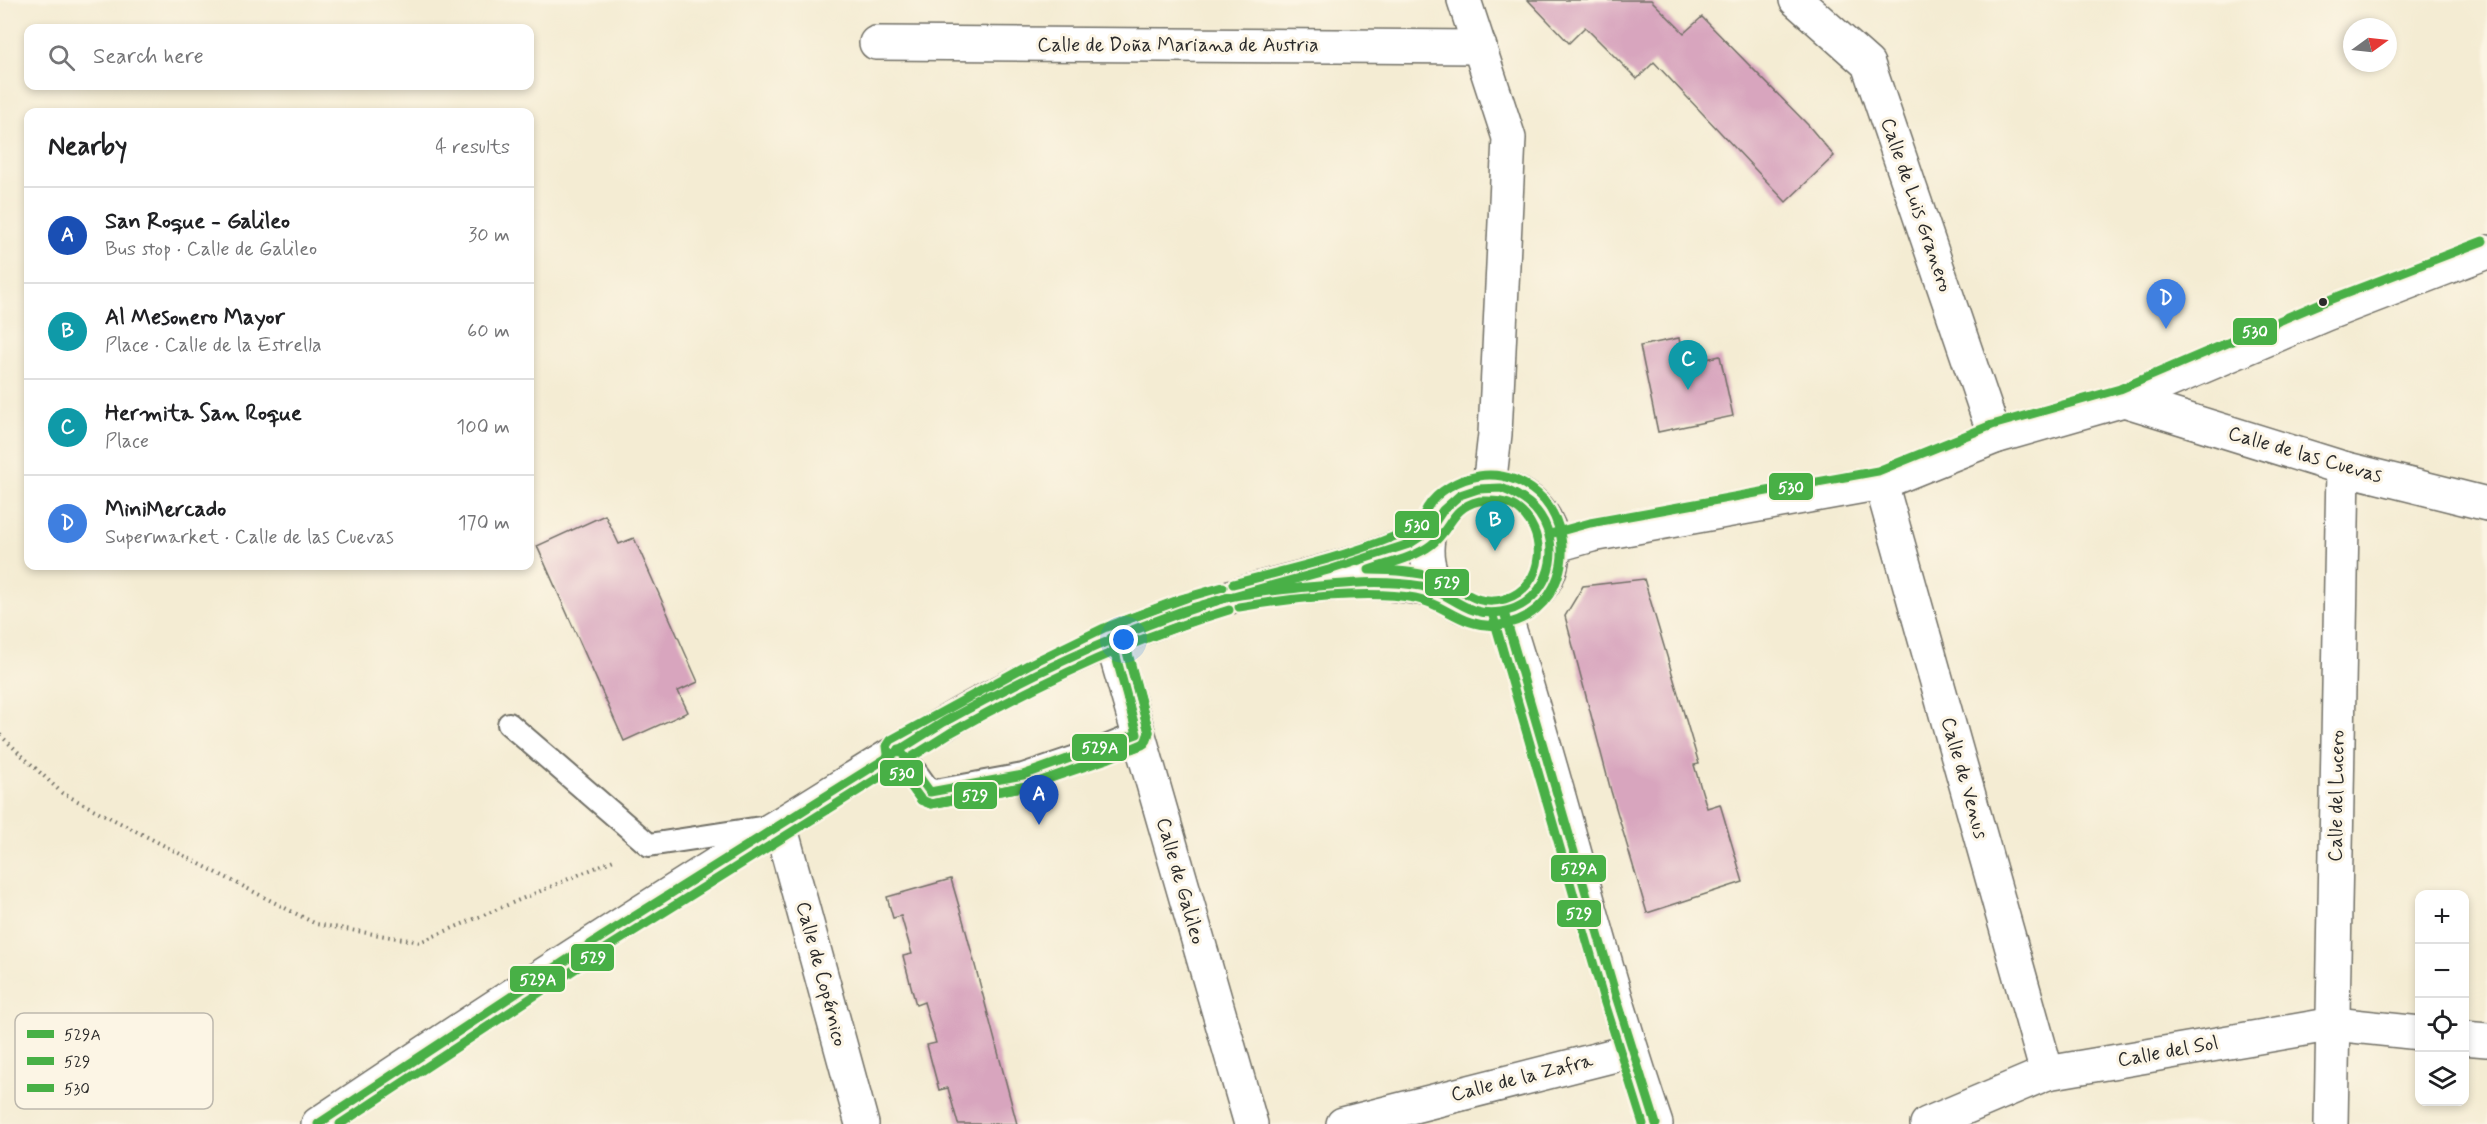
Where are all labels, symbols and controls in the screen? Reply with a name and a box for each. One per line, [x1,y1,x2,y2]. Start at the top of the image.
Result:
north arrow [2343,18,2397,72]
search box [24,24,534,90]
street label: Calle de Doña Mariana de Austria [1037,32,1319,59]
icon: search [45,41,78,74]
text: Search here [93,43,204,71]
street label: Calle de Luis Granero [1873,114,1959,296]
text: Nearby [48,130,127,164]
text: 4 results [435,134,510,161]
text: San Roque - Galileo [105,208,290,236]
text: A [61,222,74,249]
text: 30 m [468,222,510,249]
text: Bus stop · Calle de Galileo [105,236,317,263]
pin: D [2146,280,2186,329]
unlabelled marker [2317,296,2329,308]
text: Al Mesonero Mayor [105,304,285,332]
line badge: 530 [2232,317,2278,346]
text: B [61,318,74,345]
text: 60 m [467,318,510,345]
text: 530 [2242,322,2268,343]
text: Place · Calle de la Estrella [105,332,322,359]
pin: C [1668,340,1708,390]
text: Hermita San Roque [105,400,302,428]
text: C [60,414,75,441]
text: 100 m [456,414,510,441]
street label: Calle de las Cuevas [2225,420,2385,490]
text: Place [105,428,149,455]
line badge: 530 [1768,472,1814,501]
text: 530 [1778,478,1804,499]
text: MiniMercado [105,496,226,524]
pin: B [1476,502,1514,551]
text: D [61,510,74,537]
text: 170 m [458,510,510,537]
line badge: 530 [1394,510,1440,539]
text: 530 [1404,516,1430,537]
text: Supermarket · Calle de las Cuevas [105,524,394,551]
line badge: 529 [1424,568,1470,597]
text: 529 [1434,573,1460,594]
your location [1109,625,1138,654]
street label: Calle de Venus [1934,714,1994,842]
street label: Calle del Lucero [2322,730,2352,862]
line badge: 529A [1071,733,1128,762]
text: 529A [1082,738,1118,759]
line badge: 530 [879,759,924,787]
text: 530 [889,764,915,785]
pin: A [1020,776,1058,825]
line badge: 529 [953,781,998,810]
text: 529 [962,786,988,807]
street label: Calle de Galileo [1149,815,1211,947]
line badge: 529A [1550,854,1607,883]
text: 529A [1561,859,1597,880]
map controls [2415,890,2469,1106]
button: + [2415,890,2469,944]
street label: Calle de Copérnico [789,898,853,1050]
line badge: 529 [1556,899,1602,928]
text: 529 [1566,904,1592,925]
line badge: 529 [570,943,615,972]
button: − [2415,944,2469,998]
text: 529 [580,948,606,969]
line badge: 529A [509,965,566,993]
text: 529A [520,970,556,991]
button: locate [2415,998,2469,1052]
legend [15,1013,213,1109]
text: 529A [64,1025,101,1046]
street label: Calle del Sol [2115,1030,2221,1074]
street label: Calle de la Zafra [1448,1047,1597,1109]
text: 529 [64,1052,90,1073]
button: layers [2415,1052,2469,1106]
text: 530 [64,1079,90,1100]

